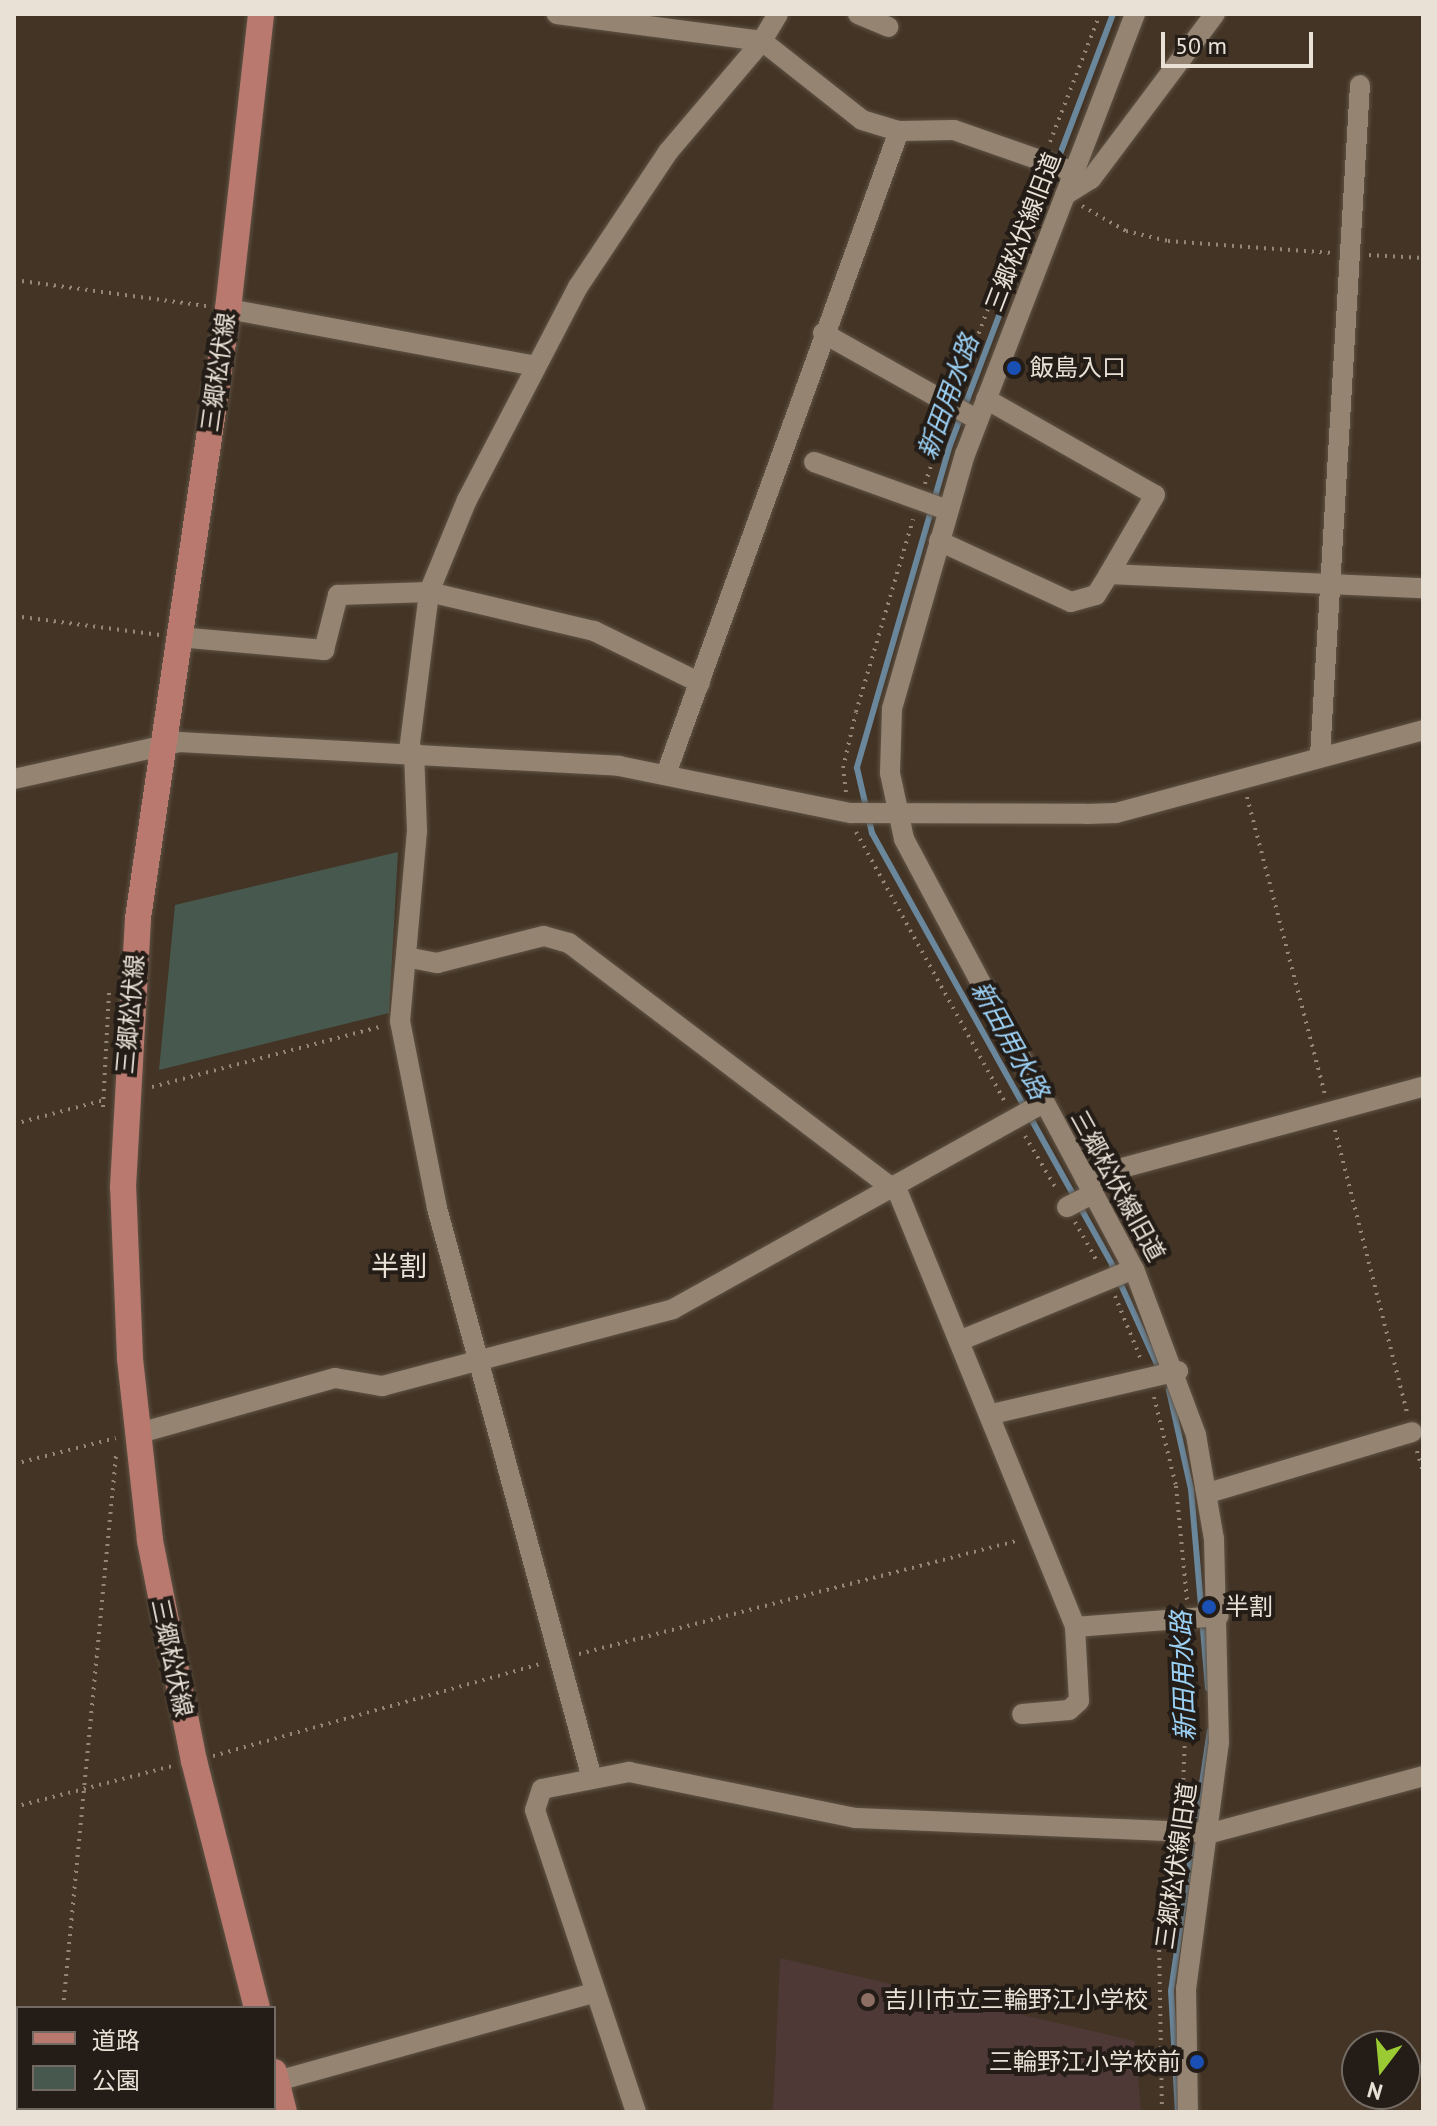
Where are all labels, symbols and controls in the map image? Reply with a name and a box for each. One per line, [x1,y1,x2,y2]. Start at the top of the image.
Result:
scale bar [1165,16,1317,66]
text: 50 m [1175,30,1227,61]
street label: 三郷松伏線旧道 [979,148,1067,316]
street label: 三郷松伏線 [195,311,241,433]
water label: 新田用水路 [911,331,985,463]
place label: 飯島入口 [1030,354,1126,382]
marker: 飯島入口 [1005,359,1023,377]
street label: 三郷松伏線 [110,953,150,1075]
water label: 新田用水路 [965,976,1055,1104]
street label: 三郷松伏線旧道 [1065,1106,1171,1266]
district label: 半割 [371,1249,427,1283]
place label: 半割 [1225,1593,1273,1621]
street label: 三郷松伏線 [145,1596,199,1720]
marker: 半割 [1200,1598,1218,1616]
water label: 新田用水路 [1165,1610,1201,1742]
street label: 三郷松伏線旧道 [1150,1781,1202,1951]
place label: 吉川市立三輪野江小学校 [884,1986,1148,2014]
marker: 吉川市立三輪野江小学校 [859,1991,877,2009]
legend [16,2006,276,2110]
text: 道路 [92,2025,140,2056]
north arrow [1341,2030,1421,2110]
place label: 三輪野江小学校前 [989,2048,1181,2076]
marker: 三輪野江小学校前 [1188,2053,1206,2071]
text: 公園 [92,2065,140,2096]
text: N [1364,2076,1386,2107]

